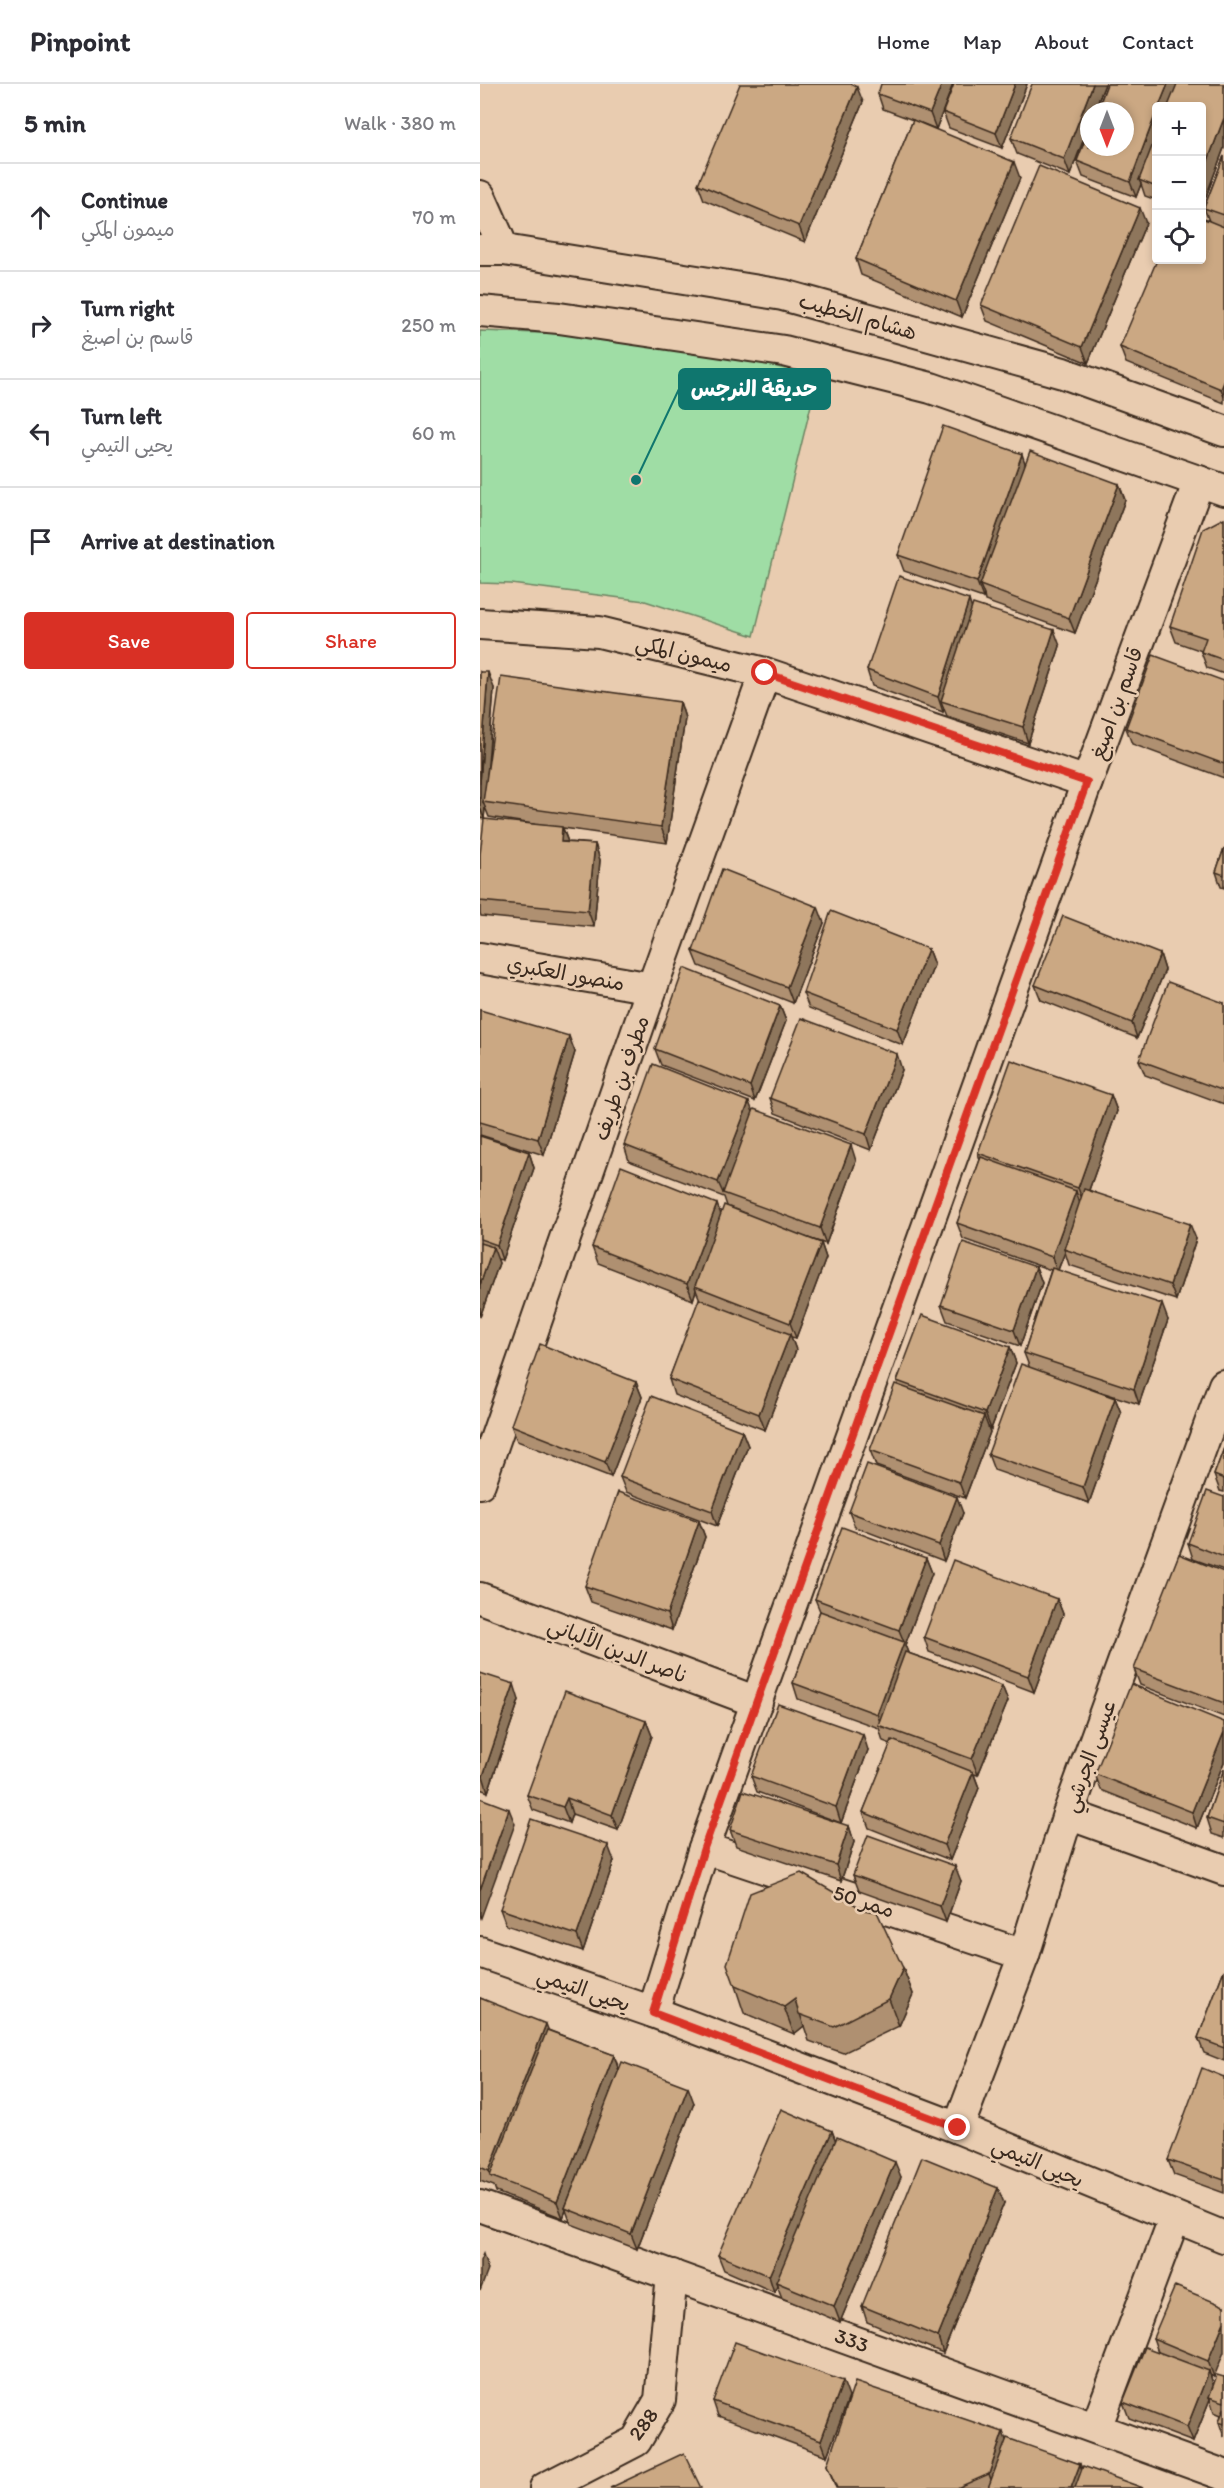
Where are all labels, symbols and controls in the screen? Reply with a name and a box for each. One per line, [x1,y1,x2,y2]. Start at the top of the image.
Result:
text: Pinpoint [30,24,131,58]
text: Home [877,29,930,54]
text: Map [963,29,1002,54]
text: About [1035,29,1089,54]
text: Contact [1122,29,1194,54]
north arrow [1080,102,1134,156]
map controls [1152,102,1206,264]
button: + [1152,102,1206,156]
text: 5 min [24,107,86,139]
text: Walk · 380 m [344,111,456,135]
button: − [1152,156,1206,210]
text: Continue [81,187,168,214]
icon: ahead [24,201,57,234]
text: 70 m [412,205,456,229]
button: locate [1152,210,1206,264]
text: ميمون المكي [81,217,175,241]
street label: هشام الخطيب [795,287,920,349]
text: Turn right [81,295,175,322]
icon: right [24,309,57,342]
text: 250 m [401,313,456,337]
text: قاسم بن اصبغ [81,325,193,349]
callout: حديقة النرجس [679,369,830,409]
text: حديقة النرجس [691,375,817,402]
text: Turn left [81,403,162,430]
icon: left [24,417,57,450]
text: 60 m [412,421,456,445]
text: يحيى التيمي [81,433,173,457]
icon: arrive [24,525,57,558]
text: Arrive at destination [81,528,275,555]
button: Save [24,612,234,669]
button: Share [246,612,456,669]
street label: ميمون المكي [632,629,735,684]
street label: قاسم بن اصبغ [1084,643,1152,764]
route start [751,659,777,685]
street label: منصور العكبري [505,950,627,999]
street label: مطرف بن طريف [588,1012,655,1144]
street label: ناصر الدين الألباني [542,1611,692,1695]
street label: عيسى الجرشي [1057,1697,1127,1818]
street label: ممر 50 [830,1879,898,1923]
street label: يحيى التيمي [532,1961,634,2023]
route end [944,2114,970,2140]
street label: يحيى التيمي [986,2132,1087,2199]
street label: 333 [832,2322,872,2358]
street label: 288 [623,2403,663,2445]

